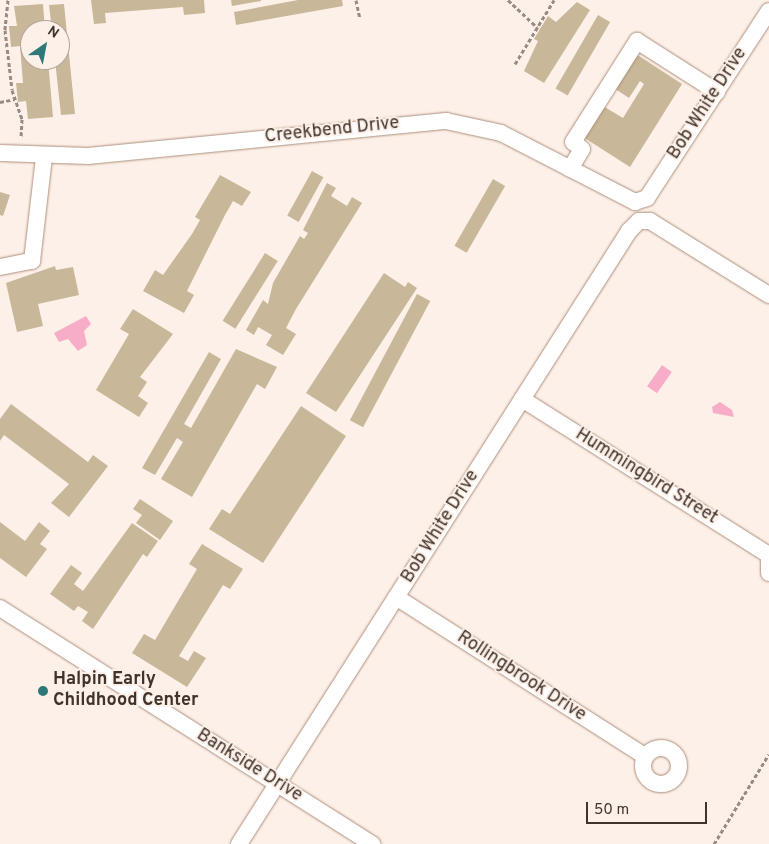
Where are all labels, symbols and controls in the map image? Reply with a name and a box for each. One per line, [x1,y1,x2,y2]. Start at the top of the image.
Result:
north arrow [20,20,70,70]
text: N [44,23,62,43]
street label: Bob White Drive [664,44,752,164]
street label: Creekbend Drive [264,113,400,149]
street label: Hummingbird Street [571,424,721,530]
street label: Bob White Drive [398,466,484,588]
street label: Rollingbrook Drive [452,627,590,727]
place label: Halpin Early Childhood Center [53,670,199,712]
marker: Halpin Early Childhood Center [37,685,49,697]
street label: Bankside Drive [192,725,306,807]
scale bar [589,792,710,824]
text: 50 m [594,801,629,820]

